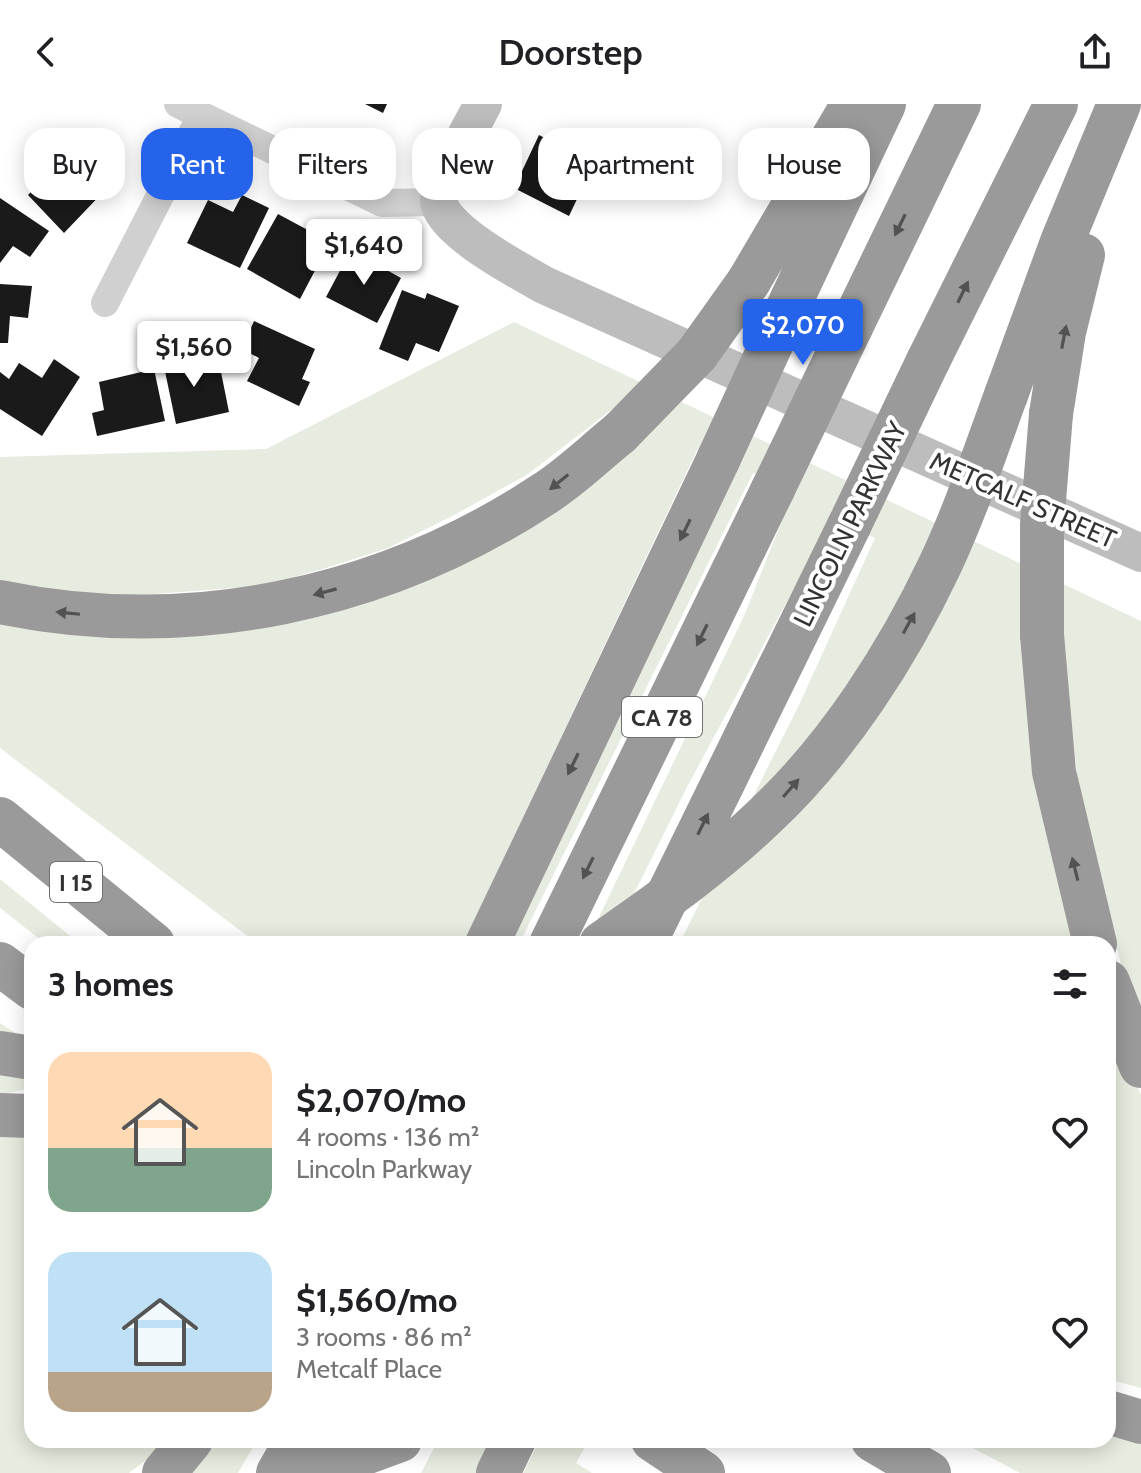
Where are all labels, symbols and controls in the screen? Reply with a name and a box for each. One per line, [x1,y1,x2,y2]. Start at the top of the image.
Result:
icon: back [24,30,68,74]
text: Doorstep [498,30,643,74]
icon: share [1073,30,1117,74]
chip: Buy [24,128,125,200]
chip: Rent [141,128,253,200]
chip: Filters [269,128,396,200]
chip: New [412,128,522,200]
chip: Apartment [538,128,722,200]
chip: House [738,128,870,200]
one-way arrow [894,213,907,236]
pin: $1,640 [299,219,429,287]
text: $1,640 [324,229,404,261]
one-way arrow [956,280,970,303]
pin: $2,070 [738,299,868,367]
text: $2,070 [761,309,845,341]
pin: $1,560 [129,321,259,389]
one-way arrow [1058,324,1070,349]
text: $1,560 [155,331,233,363]
street label: LINCOLN PARKWAY [787,416,914,632]
street label: METCALF STREET [925,445,1121,555]
one-way arrow [549,473,569,490]
one-way arrow [678,518,692,542]
one-way arrow [313,586,338,598]
one-way arrow [55,606,80,619]
one-way arrow [902,612,916,634]
one-way arrow [695,623,709,646]
road number: CA 78 [622,697,702,737]
one-way arrow [566,753,580,776]
one-way arrow [781,778,799,797]
one-way arrow [696,812,710,835]
one-way arrow [1069,856,1081,881]
one-way arrow [581,857,595,880]
road number: I 15 [50,862,102,902]
icon: filters [1048,962,1092,1006]
text: 3 homes [48,963,174,1005]
text: $2,070/mo [296,1079,466,1121]
icon: home [112,1084,208,1180]
icon: heart [1048,1110,1092,1154]
text: 4 rooms · 136 m² [296,1121,479,1153]
text: Lincoln Parkway [296,1153,472,1185]
text: $1,560/mo [296,1279,457,1321]
icon: home [112,1284,208,1380]
icon: heart [1048,1310,1092,1354]
text: 3 rooms · 86 m² [296,1321,472,1353]
text: Metcalf Place [296,1353,442,1385]

